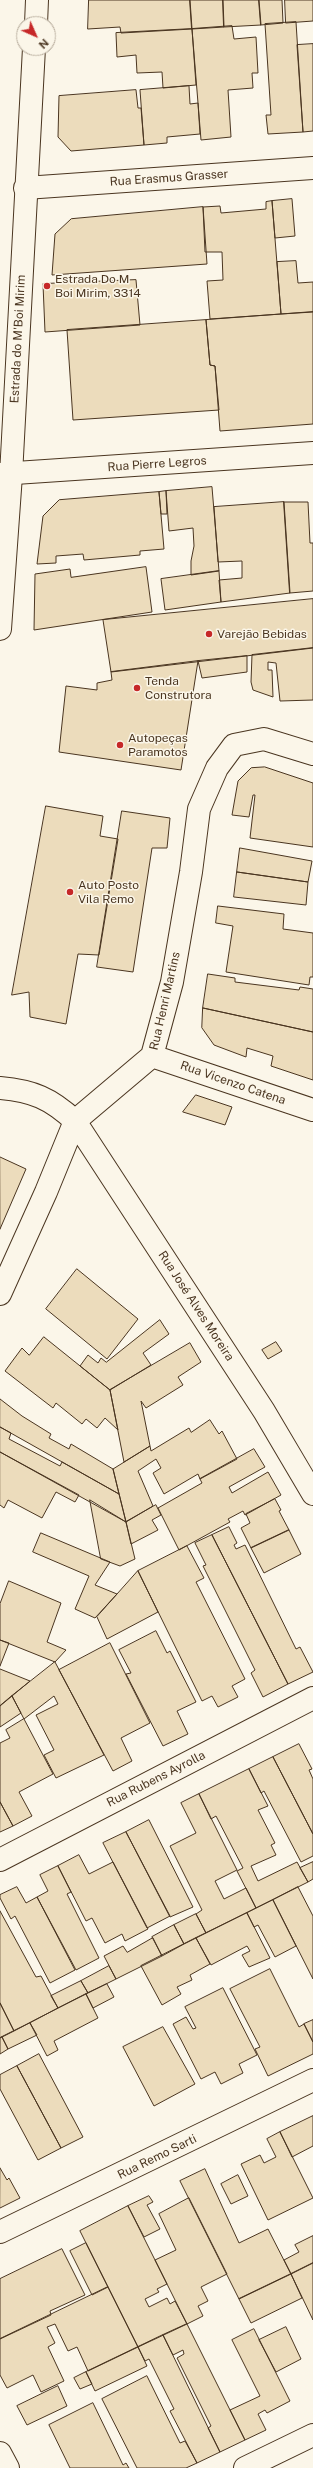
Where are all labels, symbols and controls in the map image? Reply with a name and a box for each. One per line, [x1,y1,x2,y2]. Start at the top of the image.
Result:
north arrow [16,16,56,56]
text: N [36,36,51,51]
street label: Rua Erasmus Grasser [109,167,229,189]
place label: Estrada Do M Boi Mirim, 3314 [55,272,141,300]
street label: Estrada do M'Boi Mirim [7,274,29,404]
marker: Estrada Do M Boi Mirim, 3314 [42,281,52,291]
street label: Rua Pierre Legros [107,453,207,475]
place label: Varejão Bebidas [217,627,307,641]
marker: Varejão Bebidas [204,629,214,639]
place label: Tenda Construtora [145,674,212,702]
marker: Tenda Construtora [132,683,142,693]
place label: Autopeças Paramotos [128,731,188,759]
marker: Autopeças Paramotos [115,740,125,750]
place label: Auto Posto Vila Remo [78,878,139,906]
marker: Auto Posto Vila Remo [65,887,75,897]
street label: Rua Henri Martins [147,950,183,1052]
street label: Rua Vicenzo Catena [178,1058,288,1108]
street label: Rua José Alves Moreira [155,1248,237,1364]
street label: Rua Rubens Ayrolla [104,1748,208,1810]
street label: Rua Remo Sarti [115,2132,199,2182]

